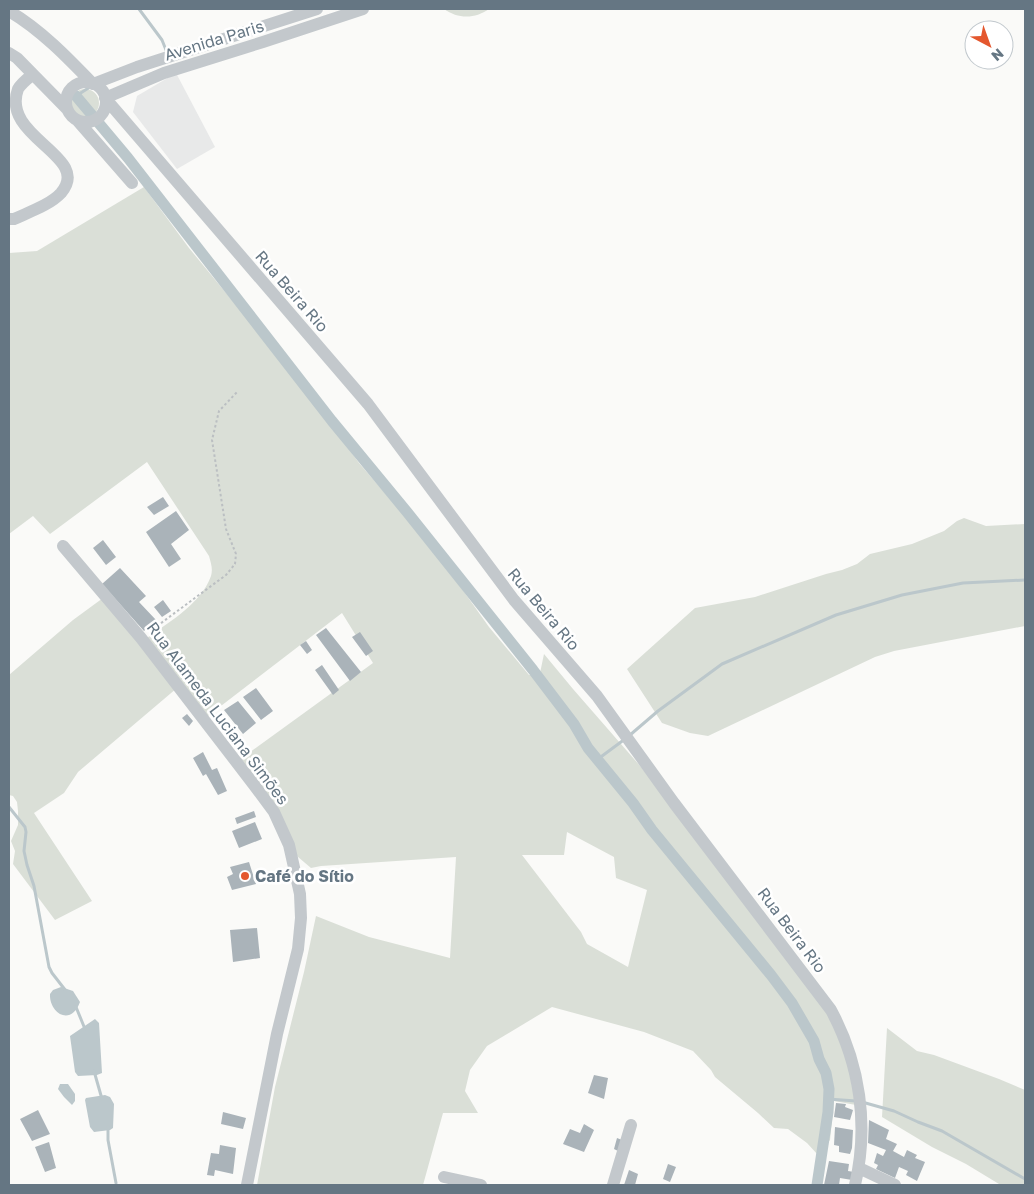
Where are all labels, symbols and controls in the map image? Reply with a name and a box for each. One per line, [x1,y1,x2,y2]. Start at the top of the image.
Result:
street label: Avenida Paris [162,15,266,65]
north arrow [964,20,1014,70]
text: N [988,45,1007,65]
street label: Rua Beira Rio [251,246,333,336]
street label: Rua Beira Rio [504,564,584,654]
street label: Rua Alameda Luciana Simões [143,618,293,808]
place label: Café do Sítio [255,866,354,886]
marker: Café do Sítio [239,870,251,882]
street label: Rua Beira Rio [753,883,831,977]

